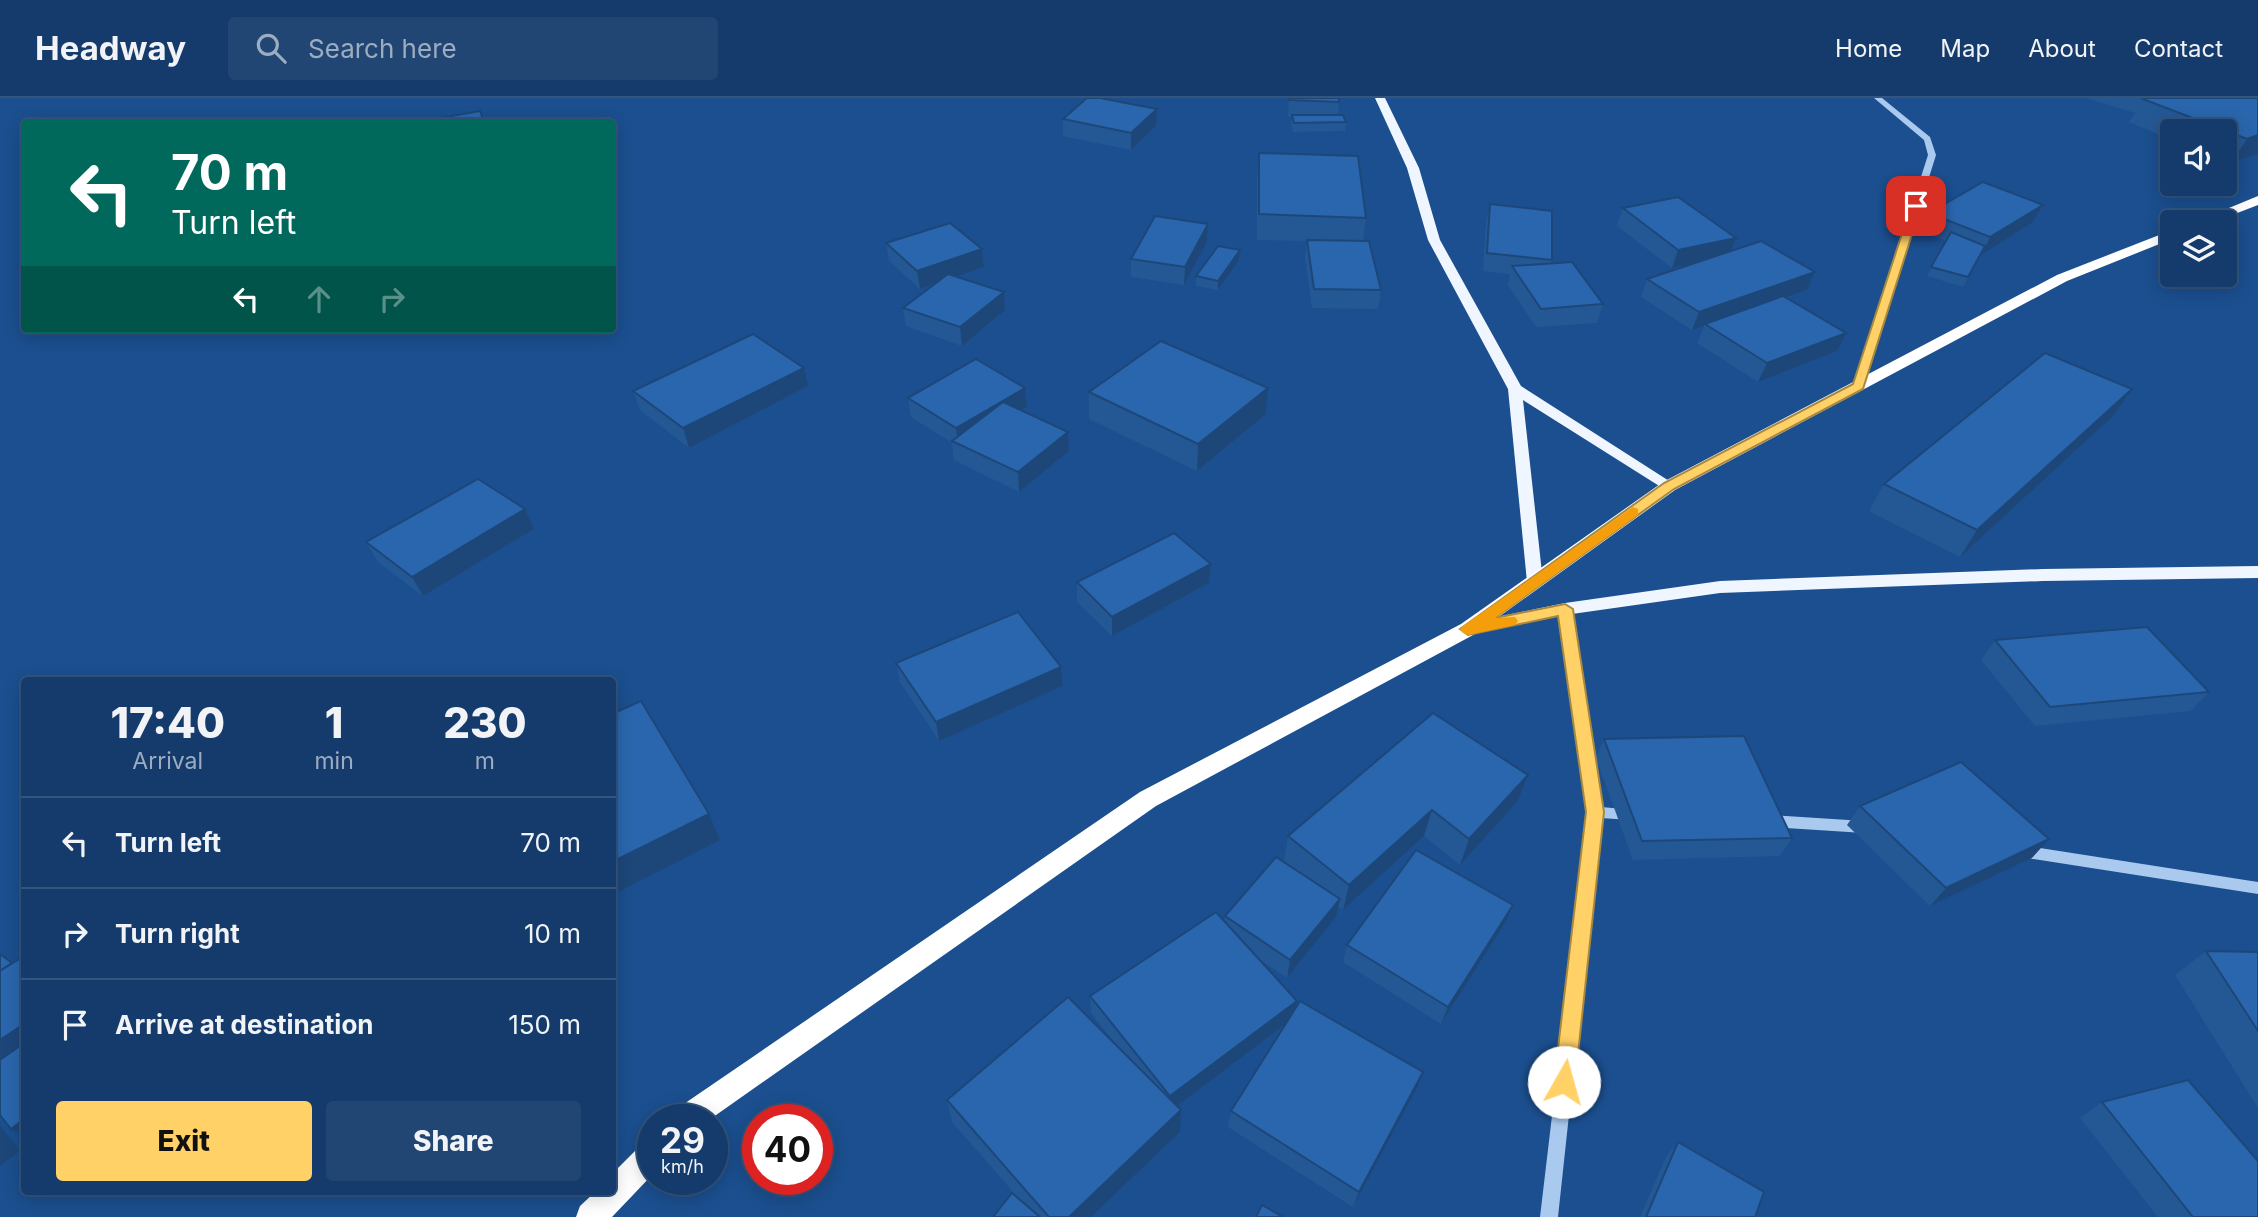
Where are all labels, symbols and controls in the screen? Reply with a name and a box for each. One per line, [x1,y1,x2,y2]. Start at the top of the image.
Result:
search box [228,17,718,80]
text: Headway [35,28,186,68]
icon: search [252,29,290,67]
text: Search here [308,33,457,64]
text: Home [1835,34,1902,63]
text: Map [1940,34,1990,63]
text: About [2028,34,2096,63]
text: Contact [2134,34,2223,63]
map controls [2160,119,2237,287]
button: sound [2160,119,2237,196]
text: 70 m [171,143,288,202]
icon: left [56,147,147,238]
pin [1886,176,1946,236]
icon: arrive [1897,187,1935,225]
text: Turn left [171,203,296,242]
button: layers [2160,210,2237,287]
icon: left [227,280,265,318]
icon: ahead [300,280,338,318]
icon: right [373,280,411,318]
text: 17:40 [110,697,225,748]
text: 1 [325,697,343,748]
text: 230 [443,697,527,748]
text: Arrival [132,747,203,775]
text: min [314,747,354,775]
text: m [475,747,495,775]
icon: left [56,824,94,862]
text: Turn left [115,827,221,858]
text: 70 m [520,827,581,858]
icon: right [56,915,94,953]
text: Turn right [115,918,240,949]
text: 10 m [524,918,581,949]
icon: arrive [56,1006,94,1044]
text: Arrive at destination [115,1009,374,1040]
text: 150 m [508,1009,581,1040]
position arrow [1527,1045,1601,1119]
button: Exit [56,1101,312,1181]
button: Share [326,1101,581,1181]
speed limit sign: 40 [742,1104,833,1195]
text: 29 [660,1119,705,1161]
text: km/h [661,1156,704,1177]

